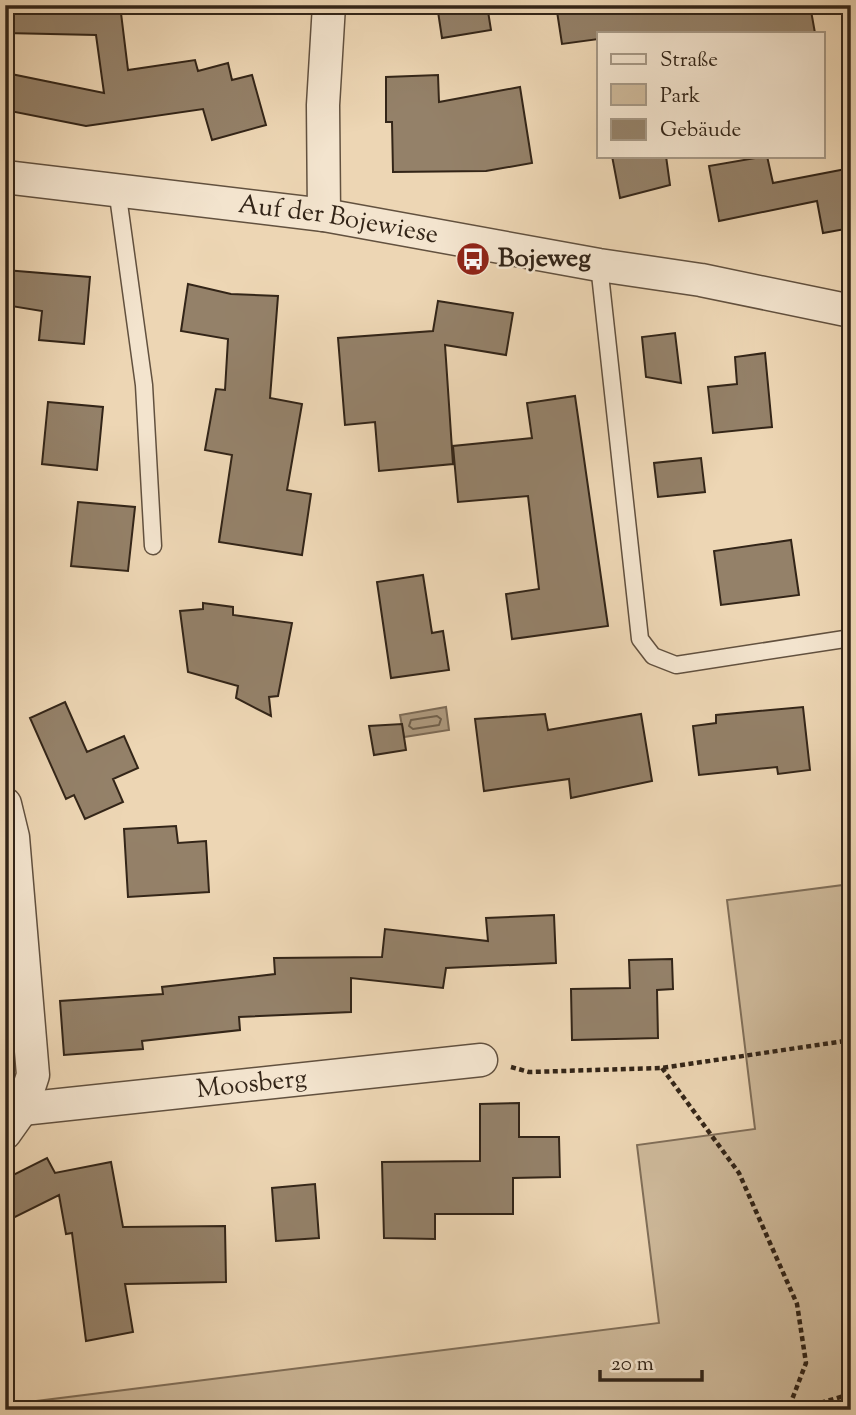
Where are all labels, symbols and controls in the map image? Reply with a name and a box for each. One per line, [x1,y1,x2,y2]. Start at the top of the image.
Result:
legend [597,32,824,158]
text: Straße [660,46,718,76]
text: Park [660,82,701,112]
text: Gebäude [660,116,741,146]
street label: Auf der Bojewiese [236,186,441,254]
bus stop icon: Bojeweg [454,240,492,278]
place label: Bojeweg [498,241,591,278]
street label: Moosberg [195,1060,309,1109]
scale bar [600,1338,702,1382]
text: 20 m [611,1350,654,1380]

